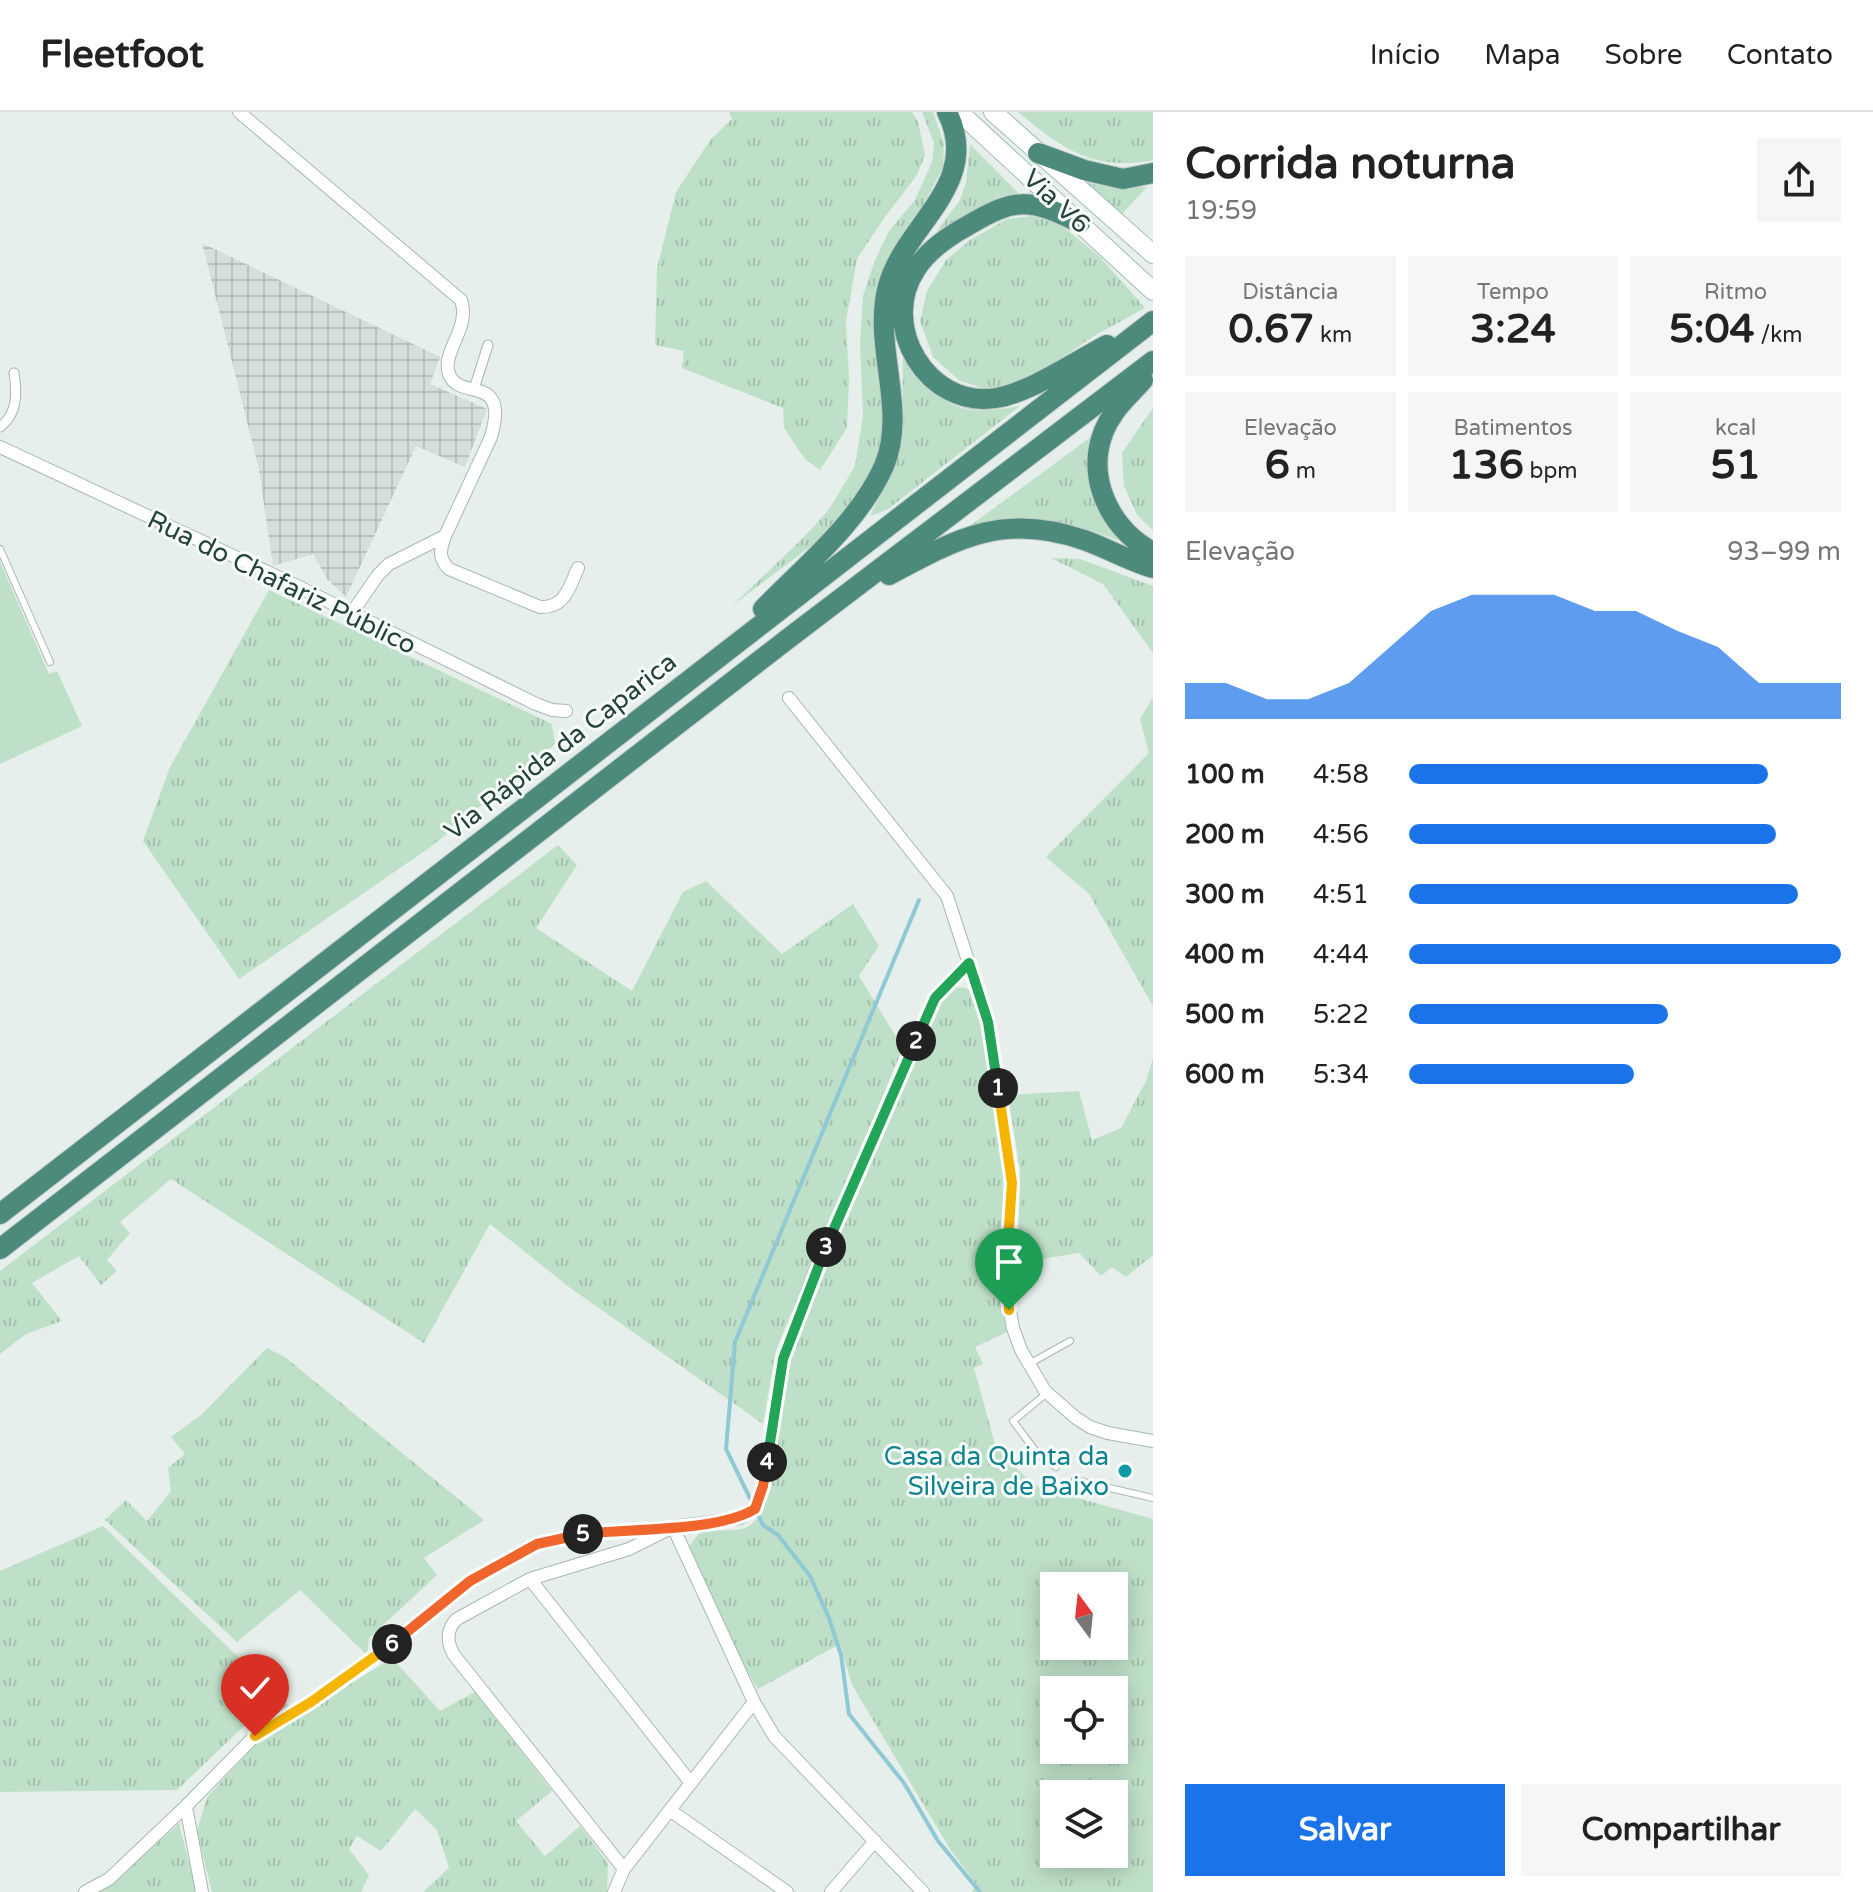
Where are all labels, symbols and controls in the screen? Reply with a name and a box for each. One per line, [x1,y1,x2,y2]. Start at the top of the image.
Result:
text: Fleetfoot [40,32,204,78]
text: Início [1370,38,1440,72]
text: Mapa [1484,38,1561,72]
text: Sobre [1605,38,1683,72]
text: Contato [1727,38,1833,72]
text: Corrida noturna [1185,138,1516,191]
button: share [1757,138,1841,222]
street label: Via V6 [1017,163,1096,240]
text: 19:59 [1185,195,1257,226]
text: Distância [1242,279,1338,305]
text: Tempo [1477,279,1549,305]
text: Ritmo [1704,279,1767,305]
text: 0.67 [1228,305,1314,353]
text: 3:24 [1470,305,1556,353]
text: 5:04 [1669,305,1755,353]
text: km [1314,322,1352,348]
text: /km [1755,322,1802,348]
text: Elevação [1244,415,1337,441]
text: Batimentos [1453,415,1573,441]
text: kcal [1715,415,1756,441]
text: 6 [1265,441,1290,489]
text: 136 [1448,441,1524,489]
text: 51 [1711,441,1761,489]
text: m [1290,458,1316,484]
text: bpm [1524,458,1578,484]
street label: Rua do Chafariz Público [142,504,421,661]
text: Elevação [1185,536,1295,567]
text: 93–99 m [1727,536,1841,567]
street label: Via Rápida da Caparica [438,646,682,847]
text: 100 m [1185,759,1265,790]
text: 4:58 [1313,759,1369,790]
text: 200 m [1185,819,1265,850]
text: 4:56 [1313,819,1369,850]
text: 300 m [1185,879,1265,910]
text: 4:51 [1313,879,1369,910]
text: 400 m [1185,939,1265,970]
text: 4:44 [1313,939,1369,970]
text: 500 m [1185,999,1265,1030]
text: 5:22 [1313,999,1369,1030]
pin: 2 [896,1021,936,1061]
text: 2 [909,1028,923,1054]
text: 600 m [1185,1059,1265,1090]
text: 5:34 [1313,1059,1369,1090]
pin: 1 [978,1068,1018,1108]
text: 1 [991,1075,1005,1101]
pin: 3 [806,1227,846,1267]
pin [975,1228,1043,1310]
text: 3 [819,1234,833,1260]
icon: arrive [987,1240,1031,1284]
place label: Casa da Quinta da Silveira de Baixo [884,1441,1109,1502]
pin: 4 [747,1442,787,1482]
text: 4 [760,1449,774,1475]
marker: Casa da Quinta da Silveira de Baixo [1116,1462,1134,1480]
pin: 5 [563,1514,603,1554]
text: 5 [576,1521,590,1547]
north arrow [1040,1572,1128,1660]
map controls [1040,1572,1128,1868]
pin: 6 [372,1624,412,1664]
text: 6 [385,1631,399,1657]
pin [221,1654,289,1736]
icon: check [233,1666,277,1710]
button: locate [1040,1676,1128,1764]
button: layers [1040,1780,1128,1868]
button: Salvar [1185,1784,1505,1876]
button: Compartilhar [1521,1784,1841,1876]

